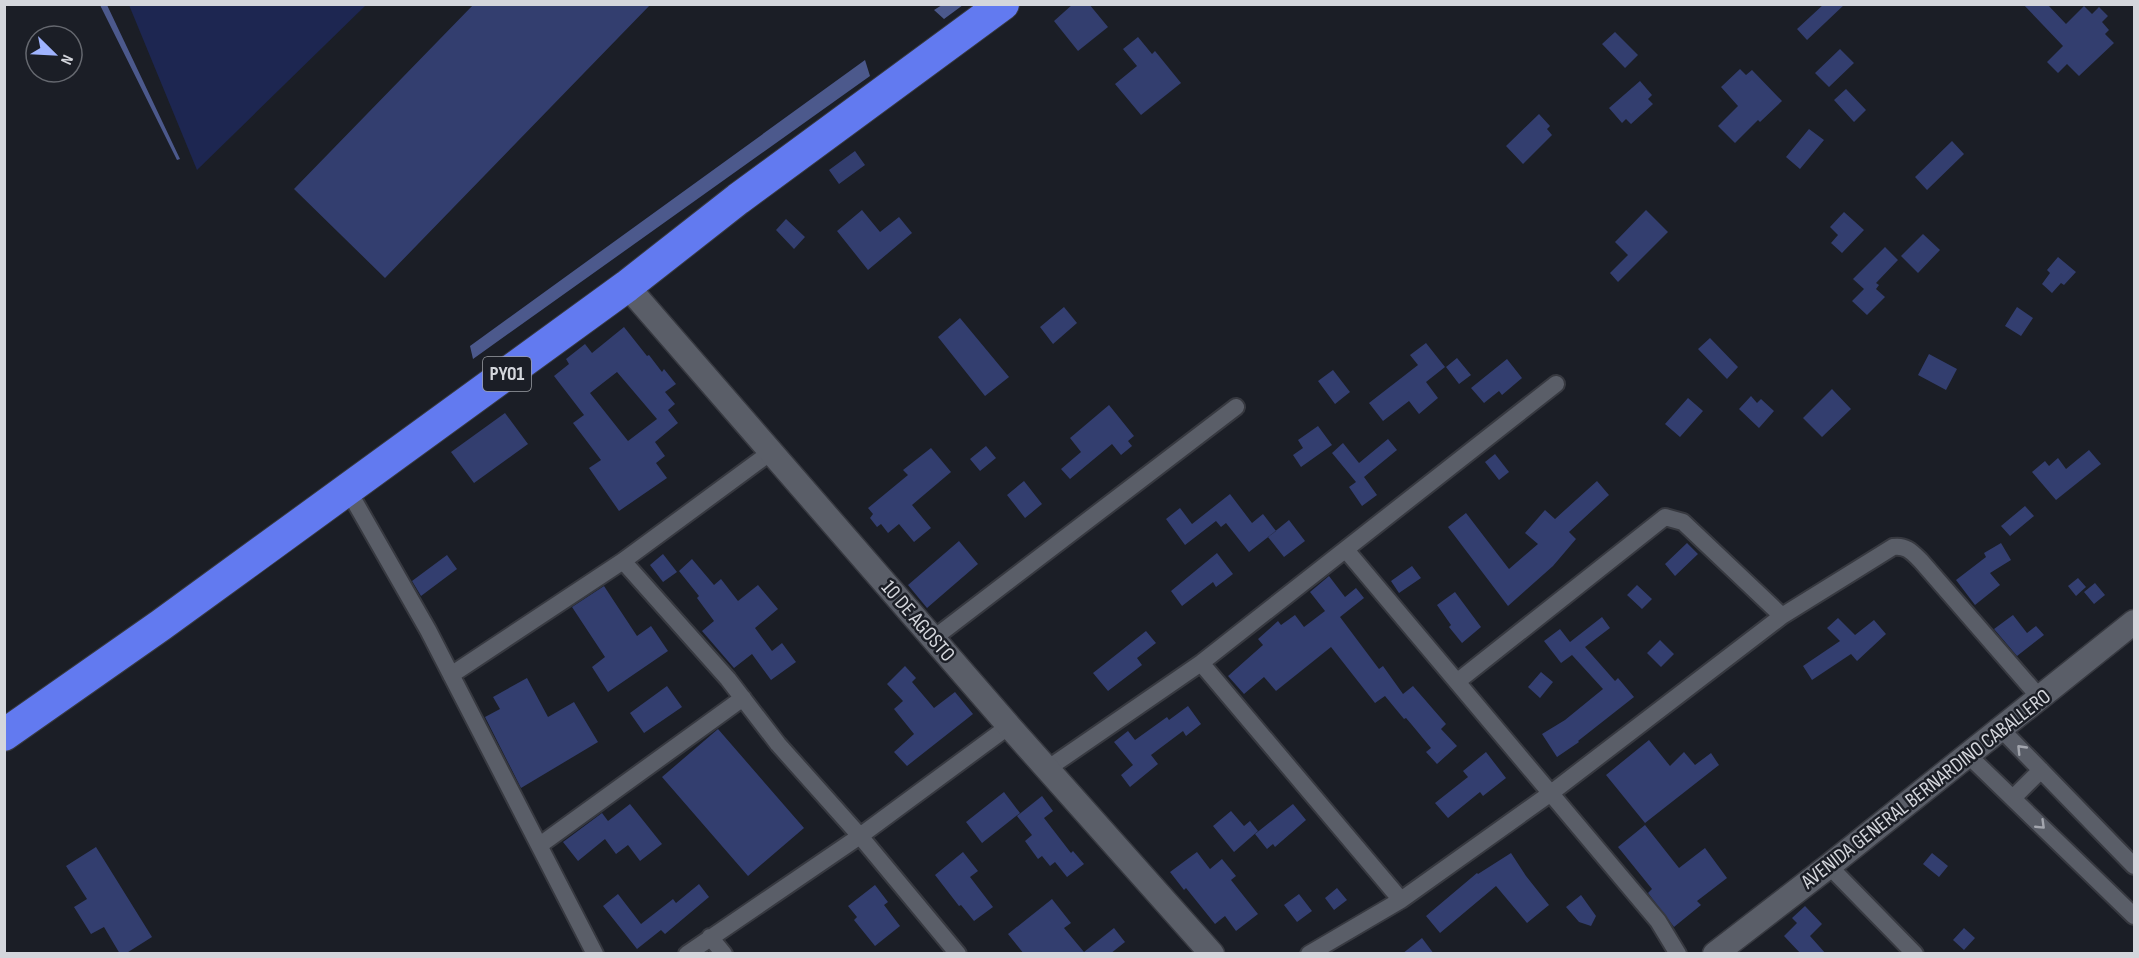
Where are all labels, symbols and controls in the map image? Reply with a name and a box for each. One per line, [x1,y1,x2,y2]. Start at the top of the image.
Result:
north arrow [24,24,84,84]
text: N [56,52,77,67]
road number: PY01 [483,357,531,391]
street label: 10 DE AGOSTO [876,575,960,667]
street label: AVENIDA GENERAL BERNARDINO CABALLERO [1796,684,2056,895]
one-way arrow [2017,745,2028,756]
one-way arrow [2034,818,2044,829]

